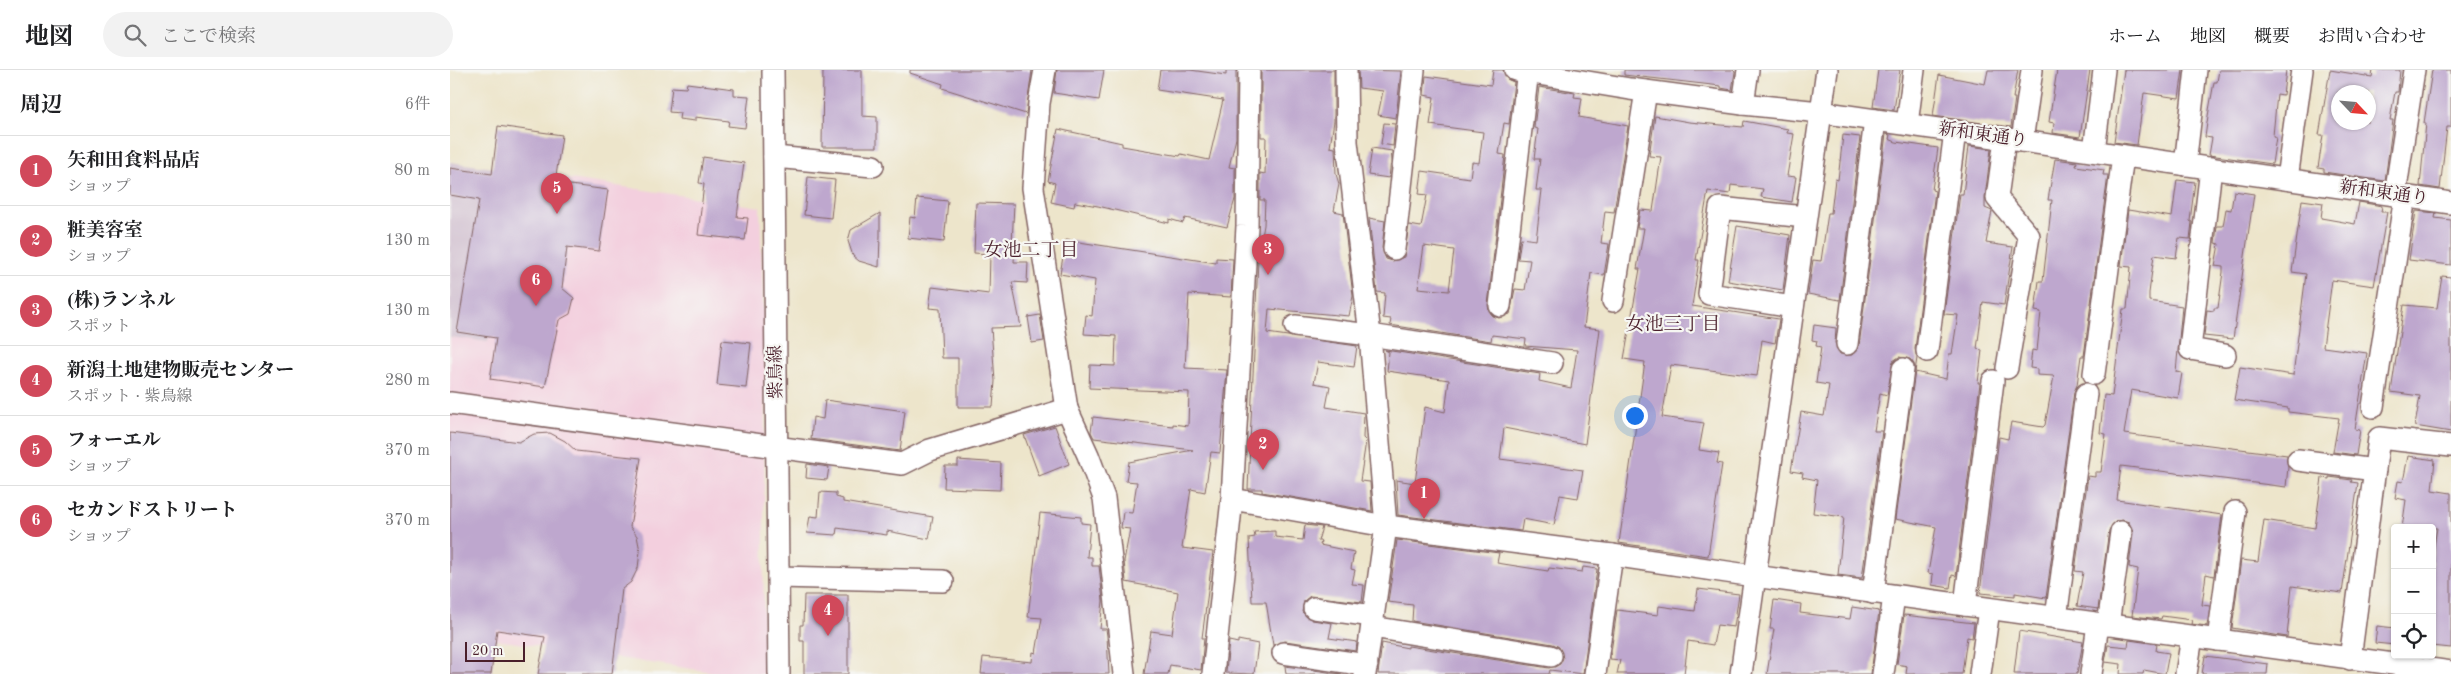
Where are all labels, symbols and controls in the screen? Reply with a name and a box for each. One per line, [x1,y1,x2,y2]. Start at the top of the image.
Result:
search box [103,12,453,57]
icon: search [121,21,149,49]
text: 地図 [25,26,73,50]
text: ここで検索 [161,28,256,47]
text: ホーム [2108,28,2162,46]
text: 地図 [2190,28,2226,46]
text: 概要 [2254,28,2290,46]
text: お問い合わせ [2318,28,2426,46]
north arrow [2331,85,2376,130]
text: 周辺 [20,95,62,116]
text: 6件 [405,97,430,113]
street label: 新和東通り [1937,118,2029,150]
text: 矢和田食料品店 [67,152,200,171]
text: 1 [31,163,41,179]
text: 80 m [394,163,430,179]
pin: 5 [541,173,573,214]
street label: 新和東通り [2338,176,2430,208]
text: ショップ [67,179,131,195]
text: 粧美容室 [67,222,143,241]
text: 2 [31,233,41,249]
text: 130 m [385,233,430,249]
pin: 3 [1252,234,1284,275]
district label: 女池二丁目 [983,240,1079,261]
text: ショップ [67,249,131,265]
pin: 6 [520,265,552,306]
text: (株)ランネル [67,292,176,311]
text: 3 [31,303,41,319]
text: 130 m [385,303,430,319]
district label: 女池三丁目 [1625,314,1721,335]
text: スポット [67,319,131,335]
street label: 紫鳥線 [765,345,785,399]
text: 新潟土地建物販売センター [67,362,294,381]
text: 4 [31,373,41,389]
text: 280 m [385,373,430,389]
text: スポット · 紫鳥線 [67,389,192,405]
your location [1622,403,1648,429]
pin: 2 [1247,429,1279,470]
text: フォーエル [67,432,161,451]
text: 5 [31,443,41,459]
text: 370 m [385,443,430,459]
text: ショップ [67,459,131,475]
pin: 1 [1408,478,1440,519]
text: セカンドストリート [67,502,238,521]
text: 6 [31,513,41,529]
text: 370 m [385,513,430,529]
map controls [2391,524,2436,659]
button: + [2391,524,2436,569]
text: ショップ [67,529,131,545]
button: − [2391,569,2436,614]
pin: 4 [812,595,844,636]
button: locate [2391,614,2436,659]
scale bar [465,639,525,662]
text: 20 m [472,644,503,658]

